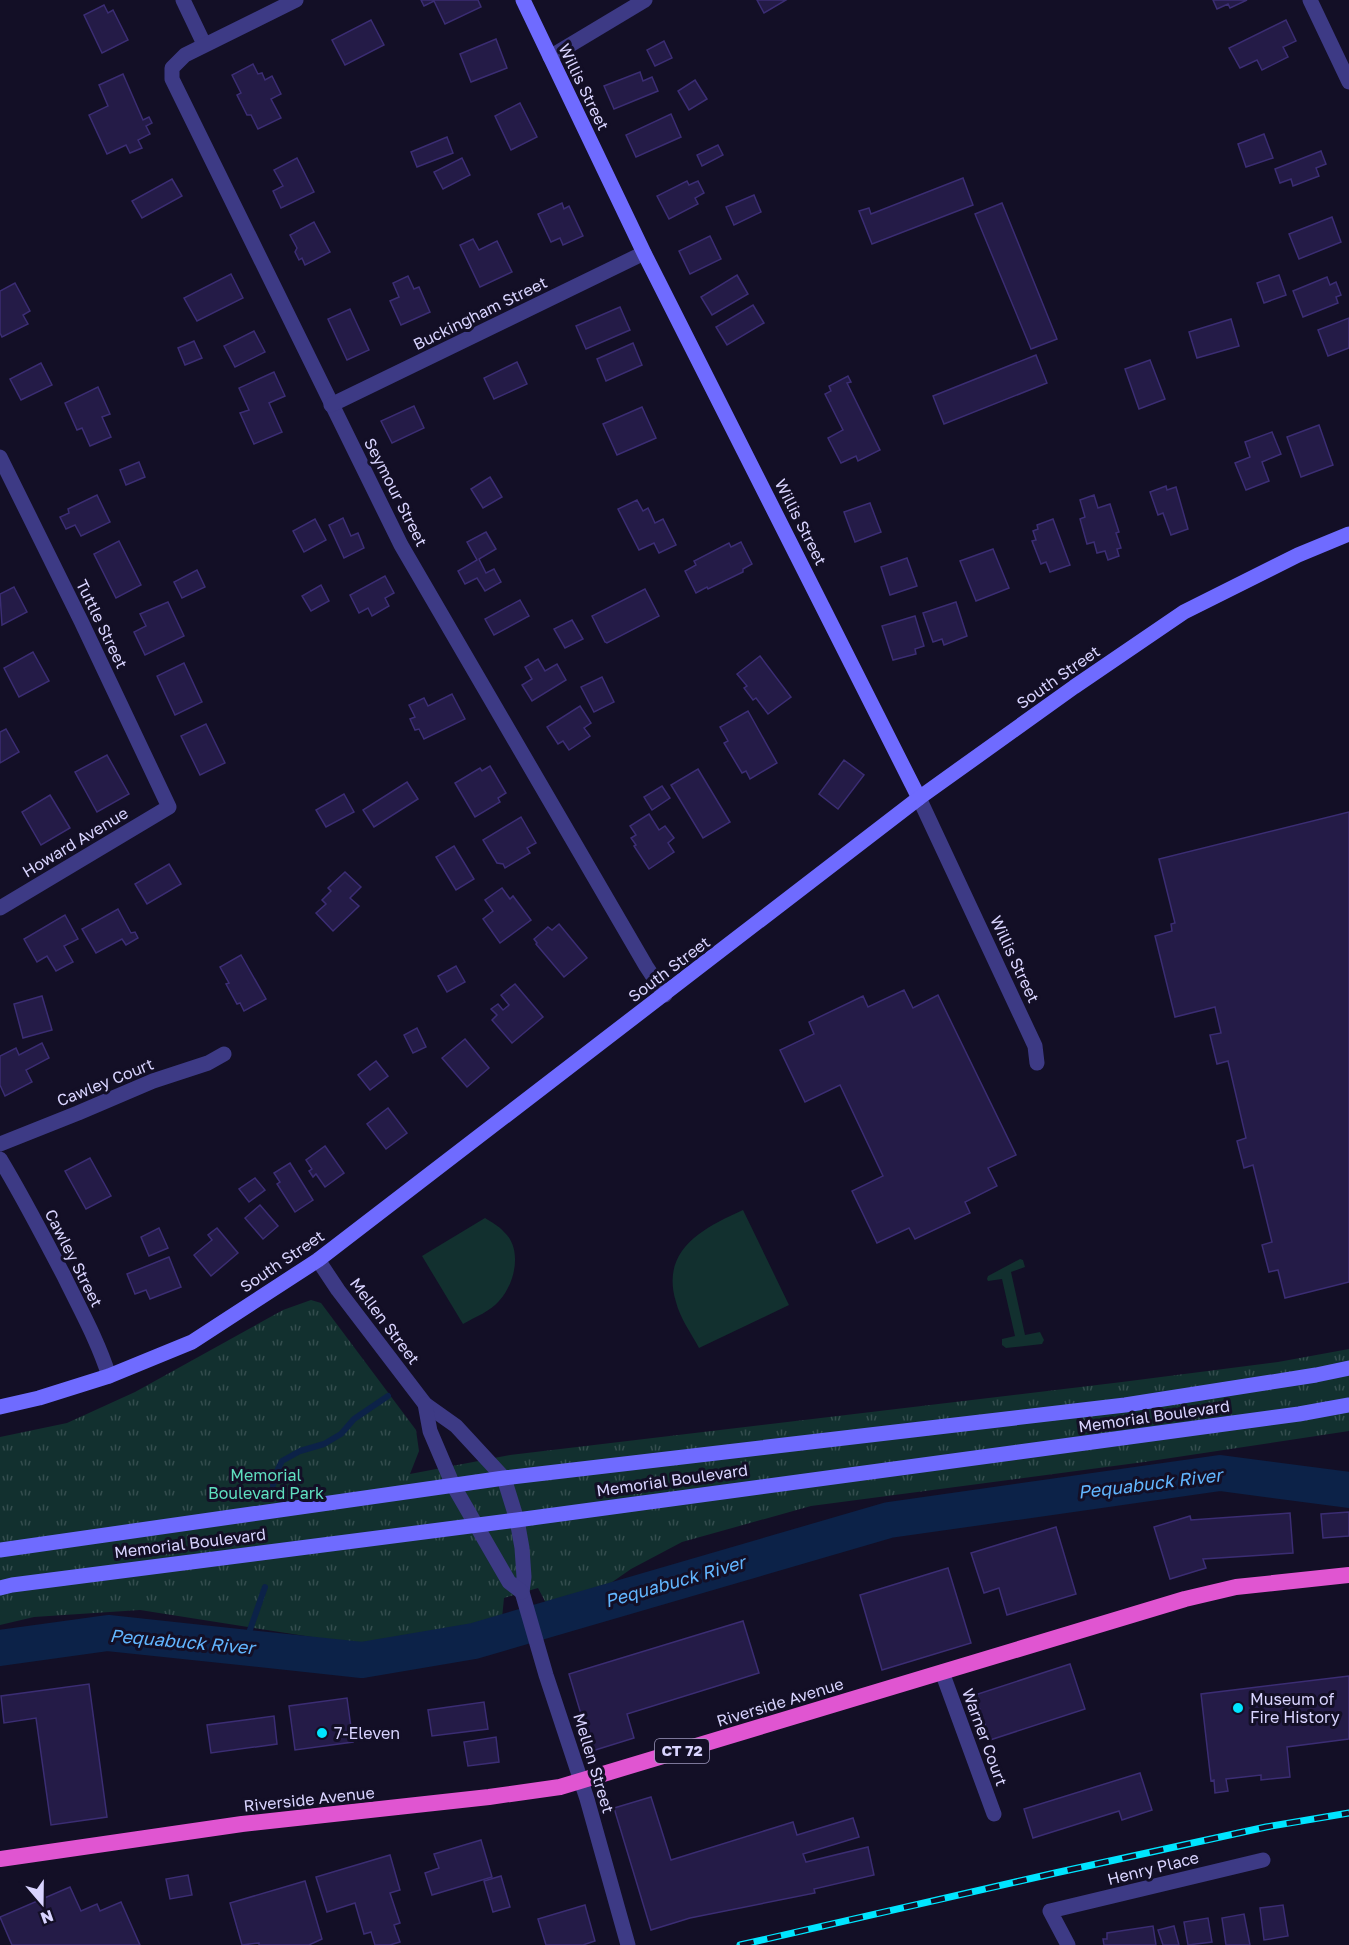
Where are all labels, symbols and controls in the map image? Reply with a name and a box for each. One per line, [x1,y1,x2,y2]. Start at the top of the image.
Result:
street label: Willis Street [554,40,614,134]
street label: Buckingham Street [410,272,550,354]
street label: Seymour Street [360,434,432,550]
street label: Willis Street [771,476,831,568]
street label: Tuttle Street [72,576,132,672]
street label: South Street [1012,641,1104,713]
street label: Howard Avenue [19,803,131,881]
street label: Willis Street [986,912,1044,1006]
street label: South Street [624,932,714,1006]
street label: Cawley Court [54,1053,156,1111]
street label: Cawley Street [41,1206,107,1310]
street label: South Street [236,1226,328,1296]
street label: Mellen Street [346,1274,424,1368]
street label: Memorial Boulevard [1077,1395,1231,1437]
street label: Memorial Boulevard [595,1459,749,1501]
water label: Pequabuck River [1077,1463,1226,1503]
park label: Memorial Boulevard Park [208,1465,324,1503]
street label: Memorial Boulevard [113,1524,267,1562]
water label: Pequabuck River [602,1550,750,1612]
water label: Pequabuck River [109,1624,258,1659]
street label: Riverside Avenue [714,1673,846,1731]
street label: Warner Court [958,1685,1012,1789]
place label: Museum of Fire History [1250,1689,1340,1727]
marker: Museum of Fire History [1231,1701,1245,1715]
street label: Mellen Street [569,1711,619,1815]
place label: 7-Eleven [334,1723,400,1743]
marker: 7-Eleven [315,1726,329,1740]
road number: CT 72 [655,1739,709,1763]
street label: Riverside Avenue [242,1782,376,1816]
street label: Henry Place [1105,1847,1201,1889]
north arrow [12,1873,72,1933]
text: N [38,1906,56,1929]

